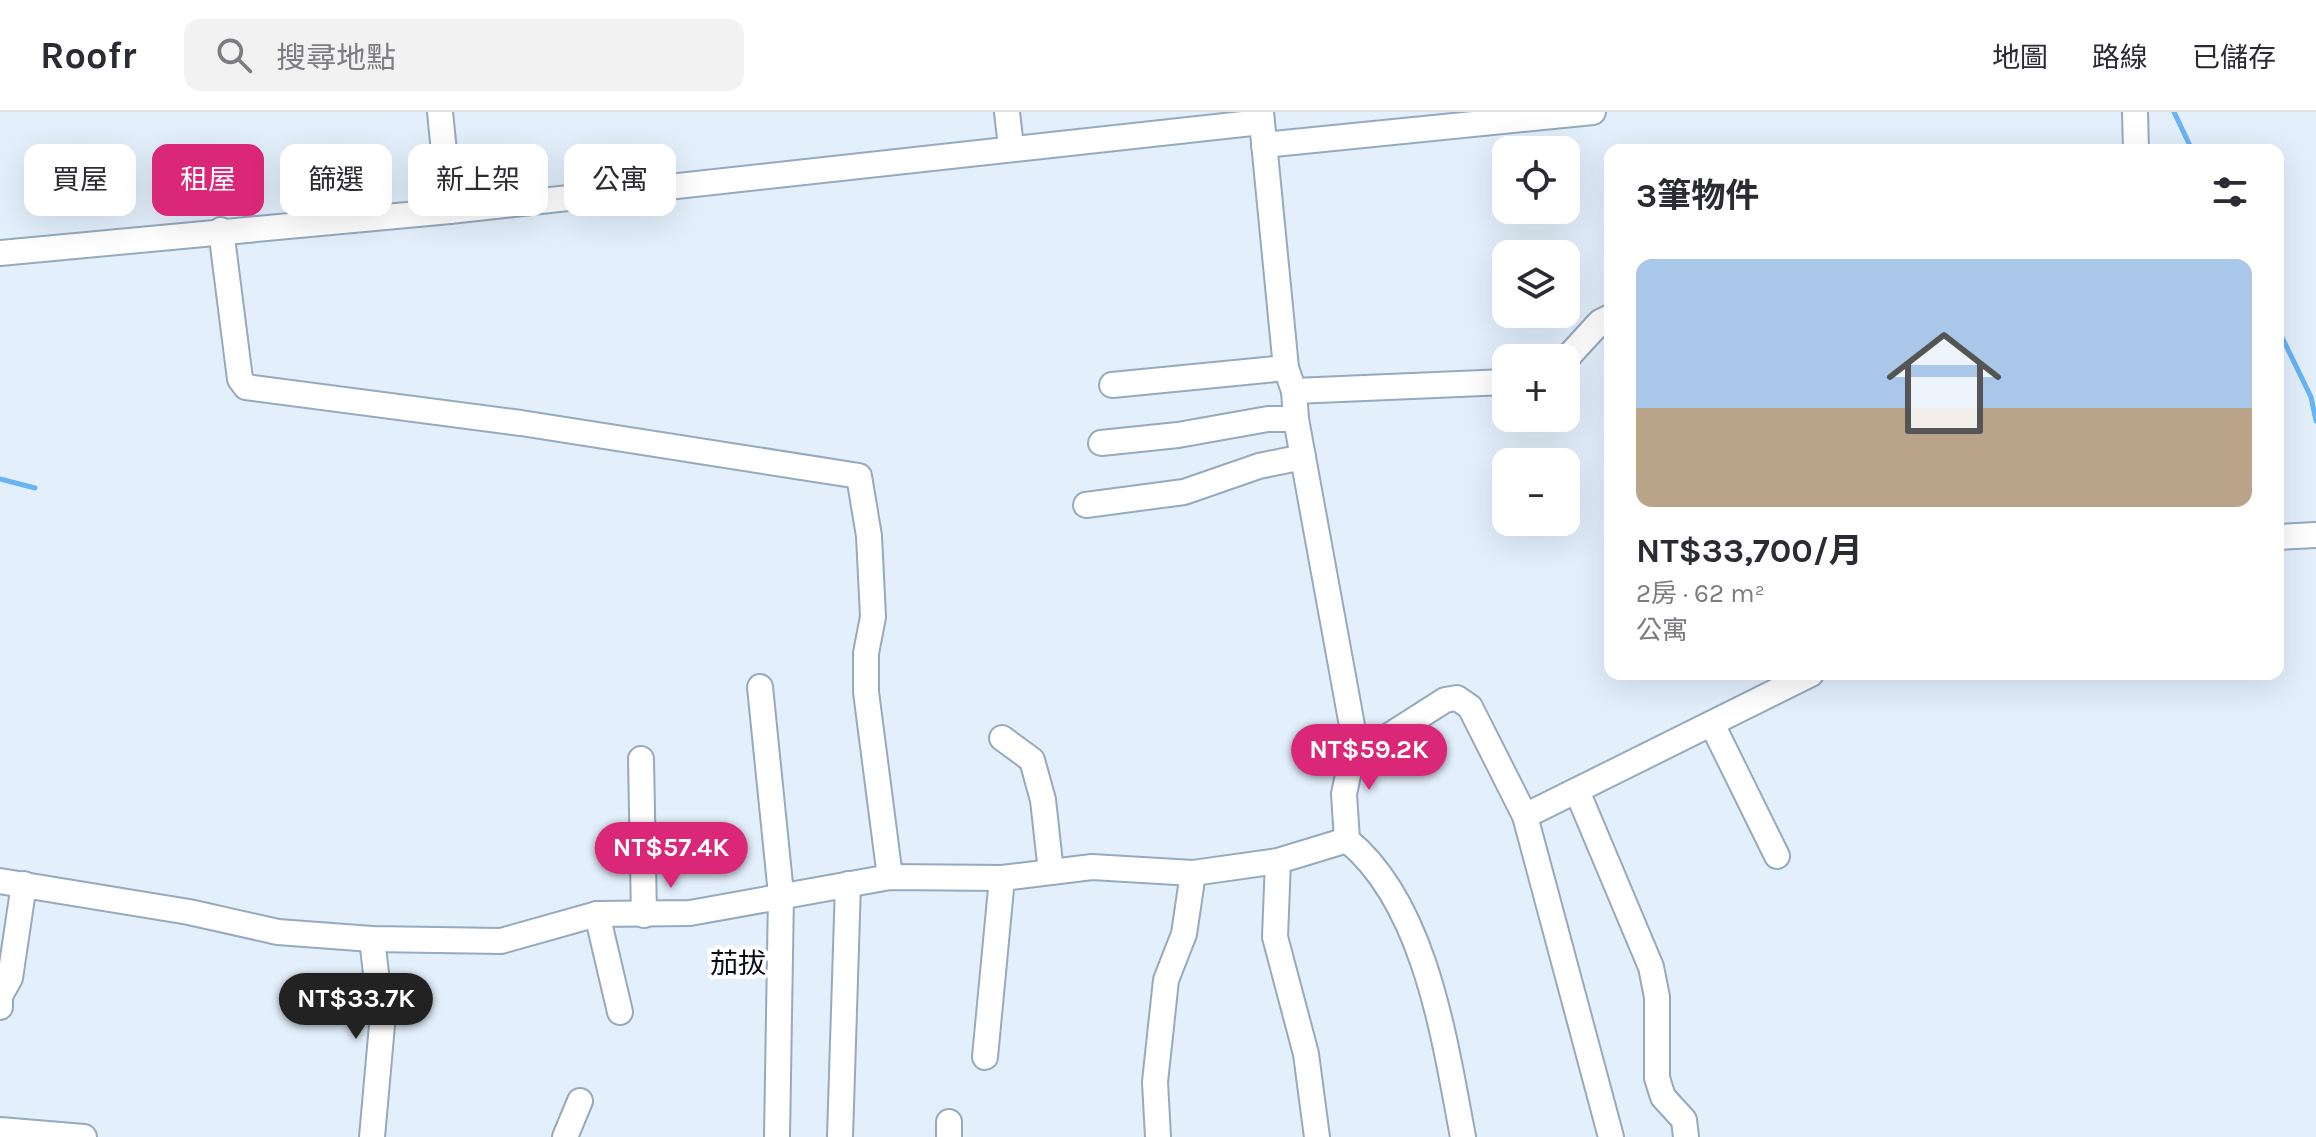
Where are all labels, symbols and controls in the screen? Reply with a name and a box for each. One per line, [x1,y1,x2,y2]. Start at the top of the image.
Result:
search box [184,19,744,91]
text: Roofr [40,33,136,78]
icon: search [212,33,256,77]
text: 搜尋地點 [276,40,396,76]
text: 地圖 [1992,41,2048,74]
text: 路線 [2092,41,2148,74]
text: 已儲存 [2192,41,2276,74]
map controls [1492,136,1580,536]
button: locate [1492,136,1580,224]
chip: 買屋 [24,144,136,216]
chip: 租屋 [152,144,264,216]
chip: 篩選 [280,144,392,216]
chip: 新上架 [408,144,548,216]
chip: 公寓 [564,144,676,216]
icon: filters [2208,170,2252,214]
text: 3筆物件 [1636,176,1759,216]
button: layers [1492,240,1580,328]
icon: home [1872,311,2016,455]
button: + [1492,344,1580,432]
button: − [1492,448,1580,536]
text: NT$33,700/月 [1636,531,1863,571]
text: 2房 · 62 m² [1636,578,1765,609]
text: 公寓 [1636,615,1688,646]
pin: NT$59.2K [1286,724,1452,792]
text: NT$59.2K [1309,734,1429,765]
pin: NT$57.4K [588,822,754,890]
text: NT$57.4K [613,832,729,863]
district label: 茄拔 [710,947,766,980]
pin: NT$33.7K [273,973,439,1041]
text: NT$33.7K [297,983,415,1014]

